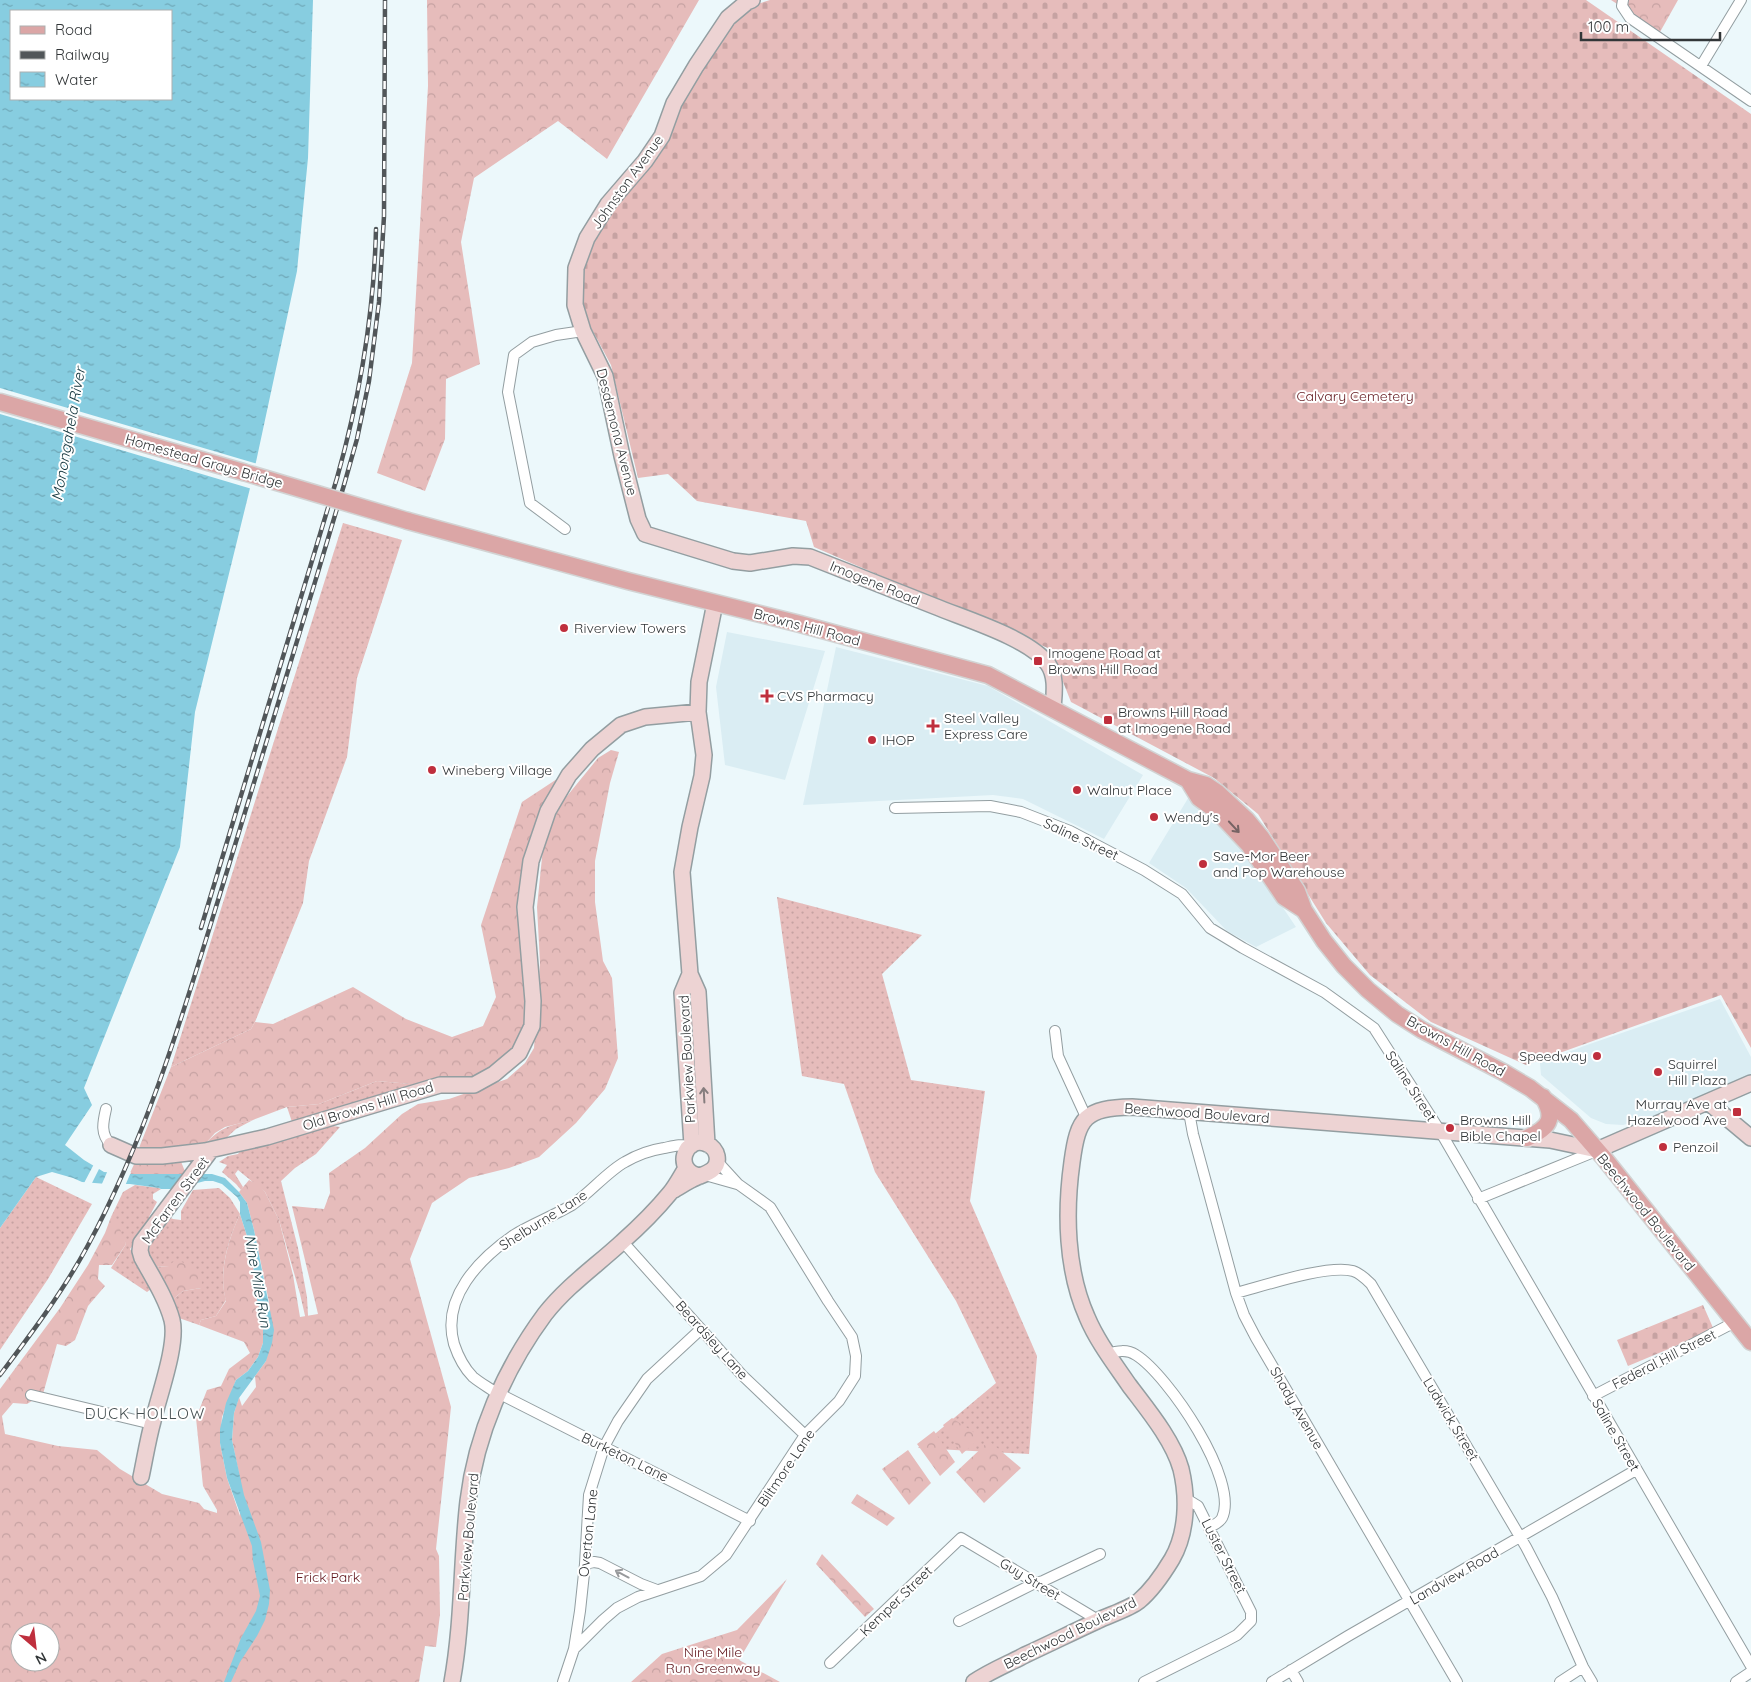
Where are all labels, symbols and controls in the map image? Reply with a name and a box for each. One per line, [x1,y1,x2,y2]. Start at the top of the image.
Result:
legend [10,10,172,100]
scale bar [1581,10,1720,42]
text: 100 m [1588,17,1629,36]
text: Road [55,20,92,39]
text: Railway [55,45,110,64]
text: Water [55,70,98,89]
street label: Johnston Avenue [587,131,667,233]
water label: Monongahela River [47,364,89,502]
street label: Desdemona Avenue [592,366,642,498]
park label: Calvary Cemetery [1296,387,1414,405]
street label: Homestead Grays Bridge [123,430,285,492]
street label: Imogene Road [827,557,923,609]
street label: Browns Hill Road [752,604,862,650]
place label: Riverview Towers [574,619,686,637]
marker: Riverview Towers [558,622,570,634]
place label: Imogene Road at Browns Hill Road [1048,644,1161,678]
marker: Imogene Road at Browns Hill Road [1032,655,1044,667]
place label: CVS Pharmacy [777,687,874,705]
marker: CVS Pharmacy [761,690,773,702]
place label: Browns Hill Road at Imogene Road [1118,703,1231,737]
place label: Steel Valley Express Care [944,709,1028,743]
marker: Browns Hill Road at Imogene Road [1102,714,1114,726]
marker: Steel Valley Express Care [926,719,940,733]
place label: IHOP [882,731,915,749]
marker: IHOP [866,734,878,746]
place label: Wineberg Village [442,761,552,779]
marker: Wineberg Village [426,764,438,776]
place label: Walnut Place [1087,781,1172,799]
marker: Walnut Place [1071,784,1083,796]
place label: Wendy's [1164,808,1219,826]
marker: Wendy's [1148,811,1160,823]
street label: Saline Street [1041,814,1122,864]
one-way arrow [1228,821,1240,834]
place label: Save-Mor Beer and Pop Warehouse [1213,847,1345,881]
marker: Save-Mor Beer and Pop Warehouse [1197,858,1209,870]
street label: Parkview Boulevard [675,995,699,1123]
street label: Browns Hill Road [1404,1012,1508,1080]
street label: Saline Street [1381,1047,1441,1125]
place label: Speedway [1519,1047,1587,1065]
marker: Speedway [1591,1050,1603,1062]
place label: Squirrel Hill Plaza [1668,1055,1727,1089]
marker: Squirrel Hill Plaza [1652,1066,1664,1078]
street label: Old Browns Hill Road [300,1078,436,1134]
one-way arrow [700,1087,709,1103]
place label: Murray Ave at Hazelwood Ave [1627,1095,1727,1129]
street label: Beechwood Boulevard [1124,1099,1270,1127]
marker: Murray Ave at Hazelwood Ave [1731,1106,1743,1118]
place label: Browns Hill Bible Chapel [1460,1111,1541,1145]
marker: Browns Hill Bible Chapel [1444,1122,1456,1134]
place label: Penzoil [1673,1138,1718,1156]
marker: Penzoil [1657,1141,1669,1153]
street label: Beechwood Boulevard [1593,1150,1699,1274]
street label: McFarren Street [137,1153,213,1247]
street label: Shelburne Lane [496,1186,590,1254]
water label: Nine Mile Run [240,1233,276,1329]
street label: Beardsley Lane [672,1297,752,1383]
street label: Federal Hill Street [1609,1325,1719,1393]
street label: Shady Avenue [1266,1363,1328,1453]
street label: Ludwick Street [1419,1374,1483,1464]
street label: Saline Street [1588,1396,1644,1475]
district label: DUCK HOLLOW [85,1404,205,1423]
street label: Biltmore Lane [753,1426,819,1510]
street label: Burketon Lane [579,1428,672,1486]
street label: Parkview Boulevard [453,1472,483,1602]
street label: Overton Lane [574,1488,602,1578]
street label: Luster Street [1197,1515,1251,1597]
street label: Landview Road [1406,1543,1502,1609]
street label: Guy Street [996,1554,1064,1604]
street label: Kemper Street [856,1562,936,1640]
park label: Frick Park [296,1568,360,1586]
one-way arrow [614,1569,629,1579]
street label: Beechwood Boulevard [1001,1593,1139,1673]
north arrow [10,1622,60,1672]
park label: Nine Mile Run Greenway [666,1643,760,1677]
text: N [32,1648,50,1669]

